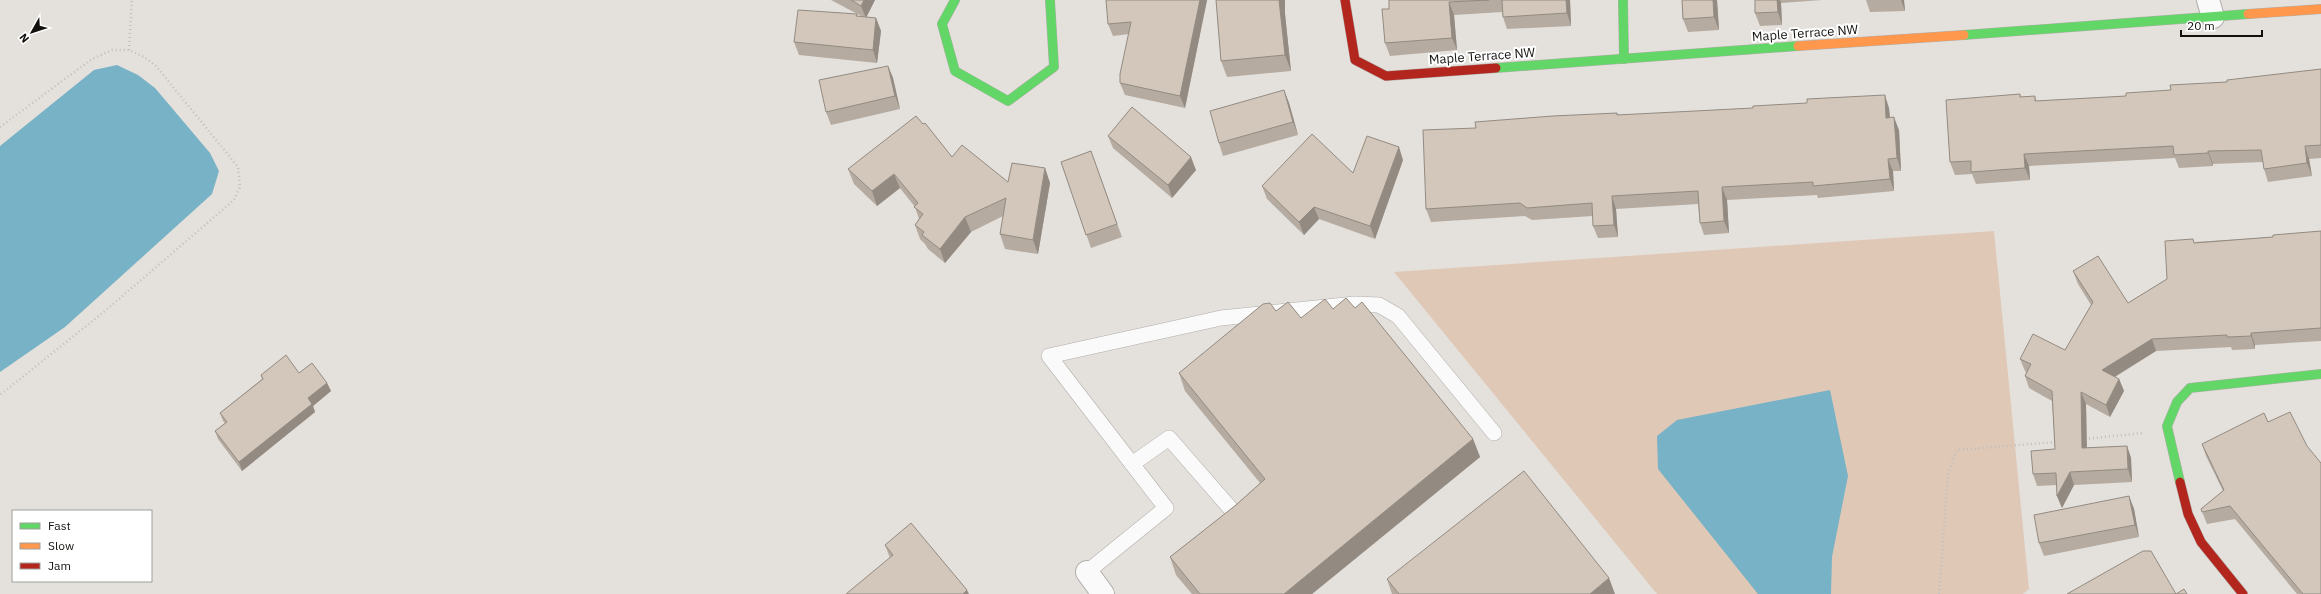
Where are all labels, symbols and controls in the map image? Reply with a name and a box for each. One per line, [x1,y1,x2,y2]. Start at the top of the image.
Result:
north arrow [12,12,52,52]
scale bar [2181,12,2262,38]
text: 20 m [2187,18,2215,33]
street label: Maple Terrace NW [1751,21,1859,45]
text: N [16,31,32,46]
street label: Maple Terrace NW [1428,44,1536,68]
legend [12,510,152,582]
text: Fast [48,518,71,533]
text: Slow [48,538,74,553]
text: Jam [48,558,71,573]

